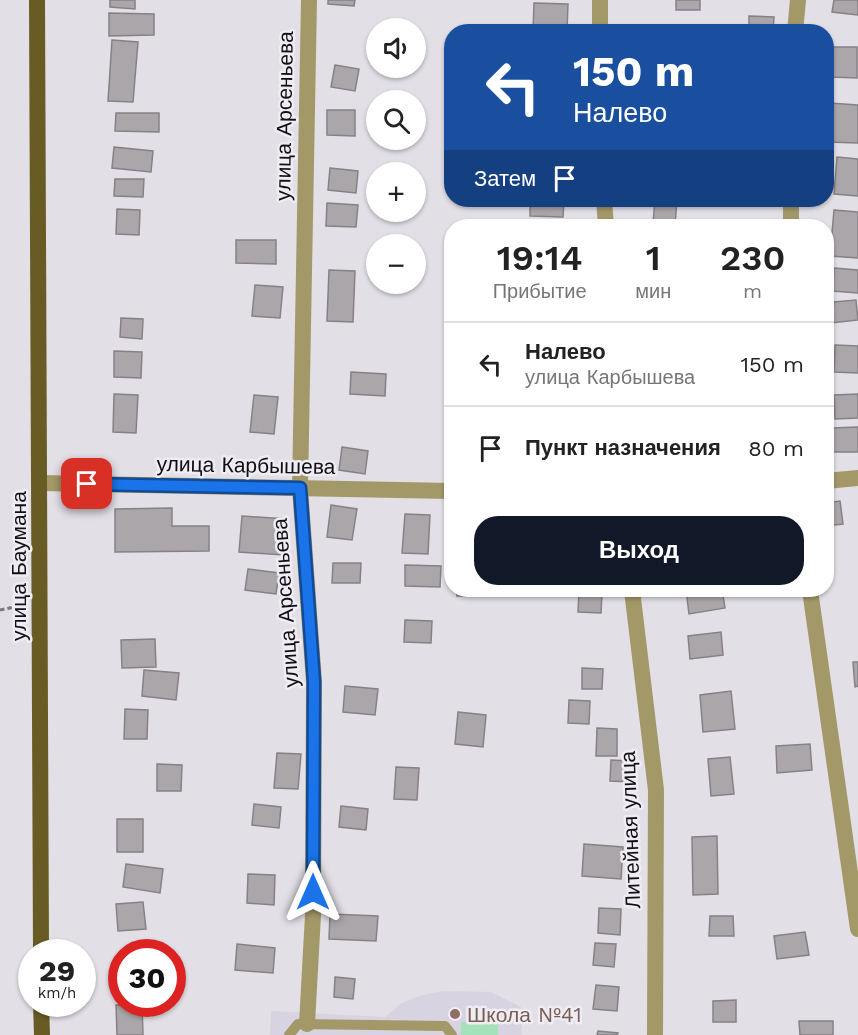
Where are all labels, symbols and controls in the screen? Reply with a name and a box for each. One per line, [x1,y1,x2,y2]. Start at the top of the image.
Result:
map controls [366,18,426,294]
button: sound [366,18,426,78]
street label: улица Арсеньева [270,31,298,201]
text: 150 m [573,47,694,96]
icon: left [474,48,552,126]
button: search [366,90,426,150]
text: Налево [573,97,667,129]
button: + [366,162,426,222]
icon: arrive [548,162,581,195]
text: Затем [474,166,536,191]
button: − [366,234,426,294]
text: 19:14 [497,237,583,279]
text: 1 [646,237,661,279]
text: 230 [720,237,785,279]
text: Прибытие [493,279,587,303]
text: мин [635,279,671,303]
text: m [743,279,762,303]
text: Налево [525,339,606,364]
icon: left [474,348,507,381]
text: 150 m [740,352,804,377]
text: улица Карбышева [525,365,695,389]
icon: arrive [474,432,507,465]
text: Пункт назначения [525,435,721,460]
text: 80 m [748,436,804,461]
street label: улица Карбышева [156,451,336,479]
pin [61,458,112,509]
icon: arrive [70,467,103,500]
street label: улица Баумана [6,491,31,641]
button: Выход [474,516,804,585]
street label: улица Арсеньева [267,517,303,688]
street label: Литейная улица [615,750,645,909]
position arrow [281,860,345,924]
speed limit sign: 30 [108,939,186,1017]
text: 29 [39,953,75,988]
text: km/h [38,984,76,1002]
place label: Школа №41 [467,1002,582,1027]
marker: Школа №41 [448,1007,462,1021]

